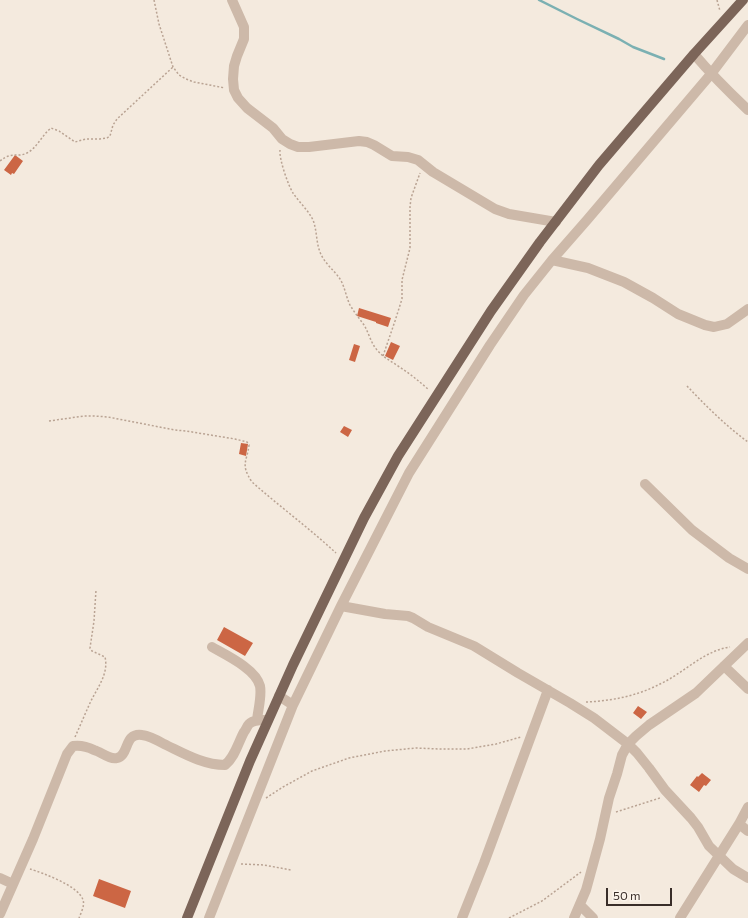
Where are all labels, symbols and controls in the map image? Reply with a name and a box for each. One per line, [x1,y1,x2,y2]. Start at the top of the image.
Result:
scale bar [608,880,674,906]
text: 50 m [613,888,641,902]

